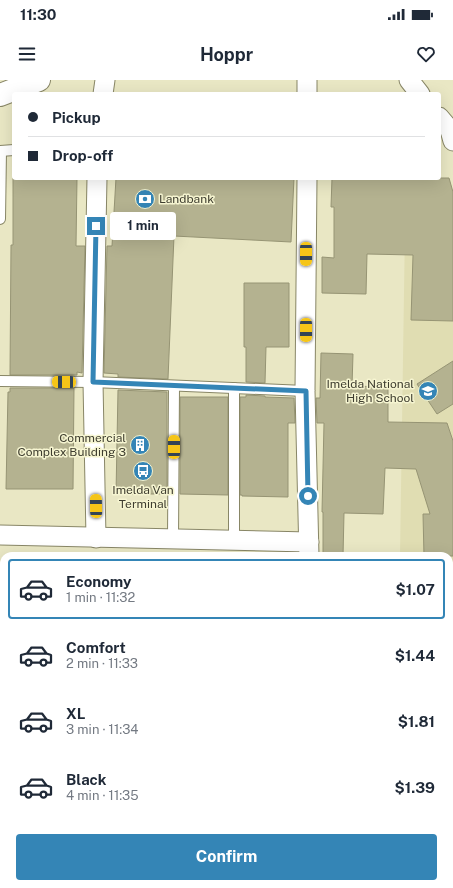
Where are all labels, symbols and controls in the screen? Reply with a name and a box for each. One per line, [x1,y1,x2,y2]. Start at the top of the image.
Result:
text: 11:30 [20,6,56,23]
icon: menu [16,43,38,65]
icon: heart [415,43,437,65]
text: Hoppr [200,44,253,65]
text: Pickup [52,109,101,126]
text: Drop-off [52,147,113,164]
bank icon: Landbank [134,188,156,210]
place label: Landbank [159,192,214,206]
callout: 1 min [110,212,176,240]
route end [87,217,105,235]
text: 1 min [127,218,159,233]
car [300,242,312,266]
car [300,318,312,342]
car [52,376,76,388]
place label: Imelda National High School [326,377,414,405]
school or university icon: Imelda National High School [417,380,439,402]
place label: Commercial Complex Building 3 [17,431,126,459]
building icon: Commercial Complex Building 3 [129,434,151,456]
car [168,435,180,459]
bus stop icon: Imelda Van Terminal [132,460,154,482]
place label: Imelda Van Terminal [112,483,174,511]
route start [299,487,317,505]
car [90,494,102,518]
icon: car [18,571,54,607]
text: Economy [66,573,131,590]
text: $1.07 [396,581,435,598]
text: 1 min · 11:32 [66,590,135,605]
icon: car [18,637,54,673]
text: Comfort [66,639,126,656]
text: $1.44 [395,647,435,664]
text: 2 min · 11:33 [66,656,138,671]
icon: car [18,703,54,739]
text: XL [66,705,85,722]
text: $1.81 [398,713,435,730]
text: 3 min · 11:34 [66,722,138,737]
icon: car [18,769,54,805]
text: Black [66,771,106,788]
text: $1.39 [395,779,435,796]
text: 4 min · 11:35 [66,788,139,803]
button: Confirm [16,834,437,880]

